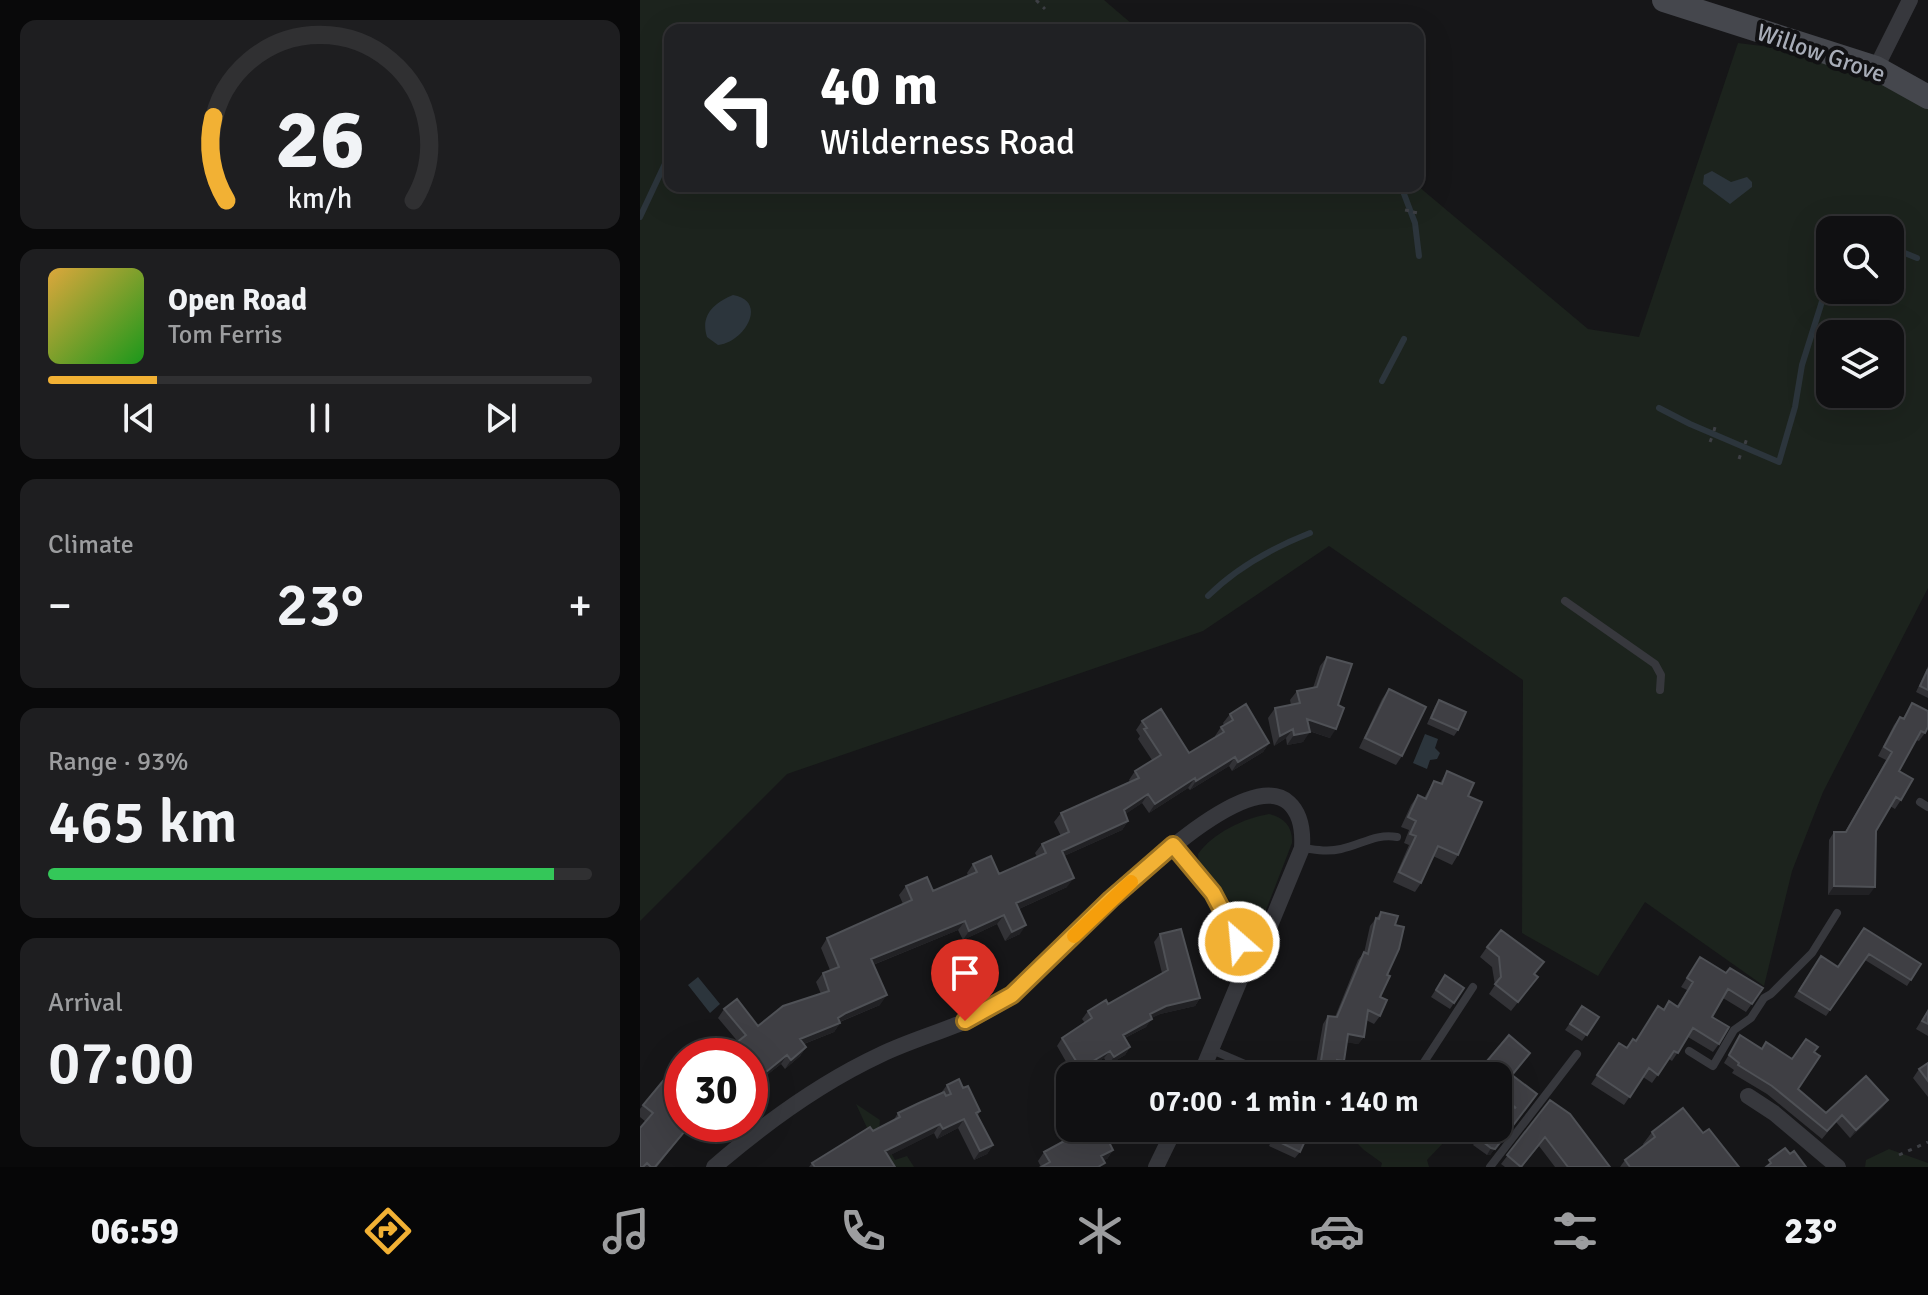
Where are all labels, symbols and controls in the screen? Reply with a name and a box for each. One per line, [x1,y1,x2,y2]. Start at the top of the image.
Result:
street label: Willow Grove [1753,17,1889,89]
text: 40 m [820,51,938,120]
icon: left [688,56,792,160]
text: 26 [275,88,365,190]
text: Wilderness Road [820,120,1075,165]
text: km/h [288,181,352,216]
map controls [1816,216,1904,408]
button: search [1816,216,1904,304]
text: Open Road [168,282,307,319]
text: Tom Ferris [168,319,282,351]
button: layers [1816,320,1904,408]
icon: previous [117,396,161,440]
icon: pause [298,396,342,440]
icon: next [479,396,523,440]
text: Climate [48,529,134,561]
text: 23° [276,569,364,643]
text: − [48,579,72,633]
text: + [568,579,592,633]
text: Range · 93% [48,746,189,778]
text: 465 km [48,786,237,860]
position arrow [1197,900,1281,984]
pin [931,939,999,1021]
icon: arrive [943,951,987,995]
text: Arrival [48,987,123,1019]
text: 07:00 [48,1027,195,1101]
speed limit sign: 30 [664,1038,768,1142]
text: 07:00 · 1 min · 140 m [1149,1083,1419,1120]
icon: directions [360,1203,416,1259]
icon: music [598,1203,654,1259]
icon: phone [835,1203,891,1259]
icon: climate [1072,1203,1128,1259]
icon: car [1309,1203,1365,1259]
icon: filters [1547,1203,1603,1259]
text: 06:59 [91,1209,179,1254]
text: 23° [1784,1209,1837,1254]

